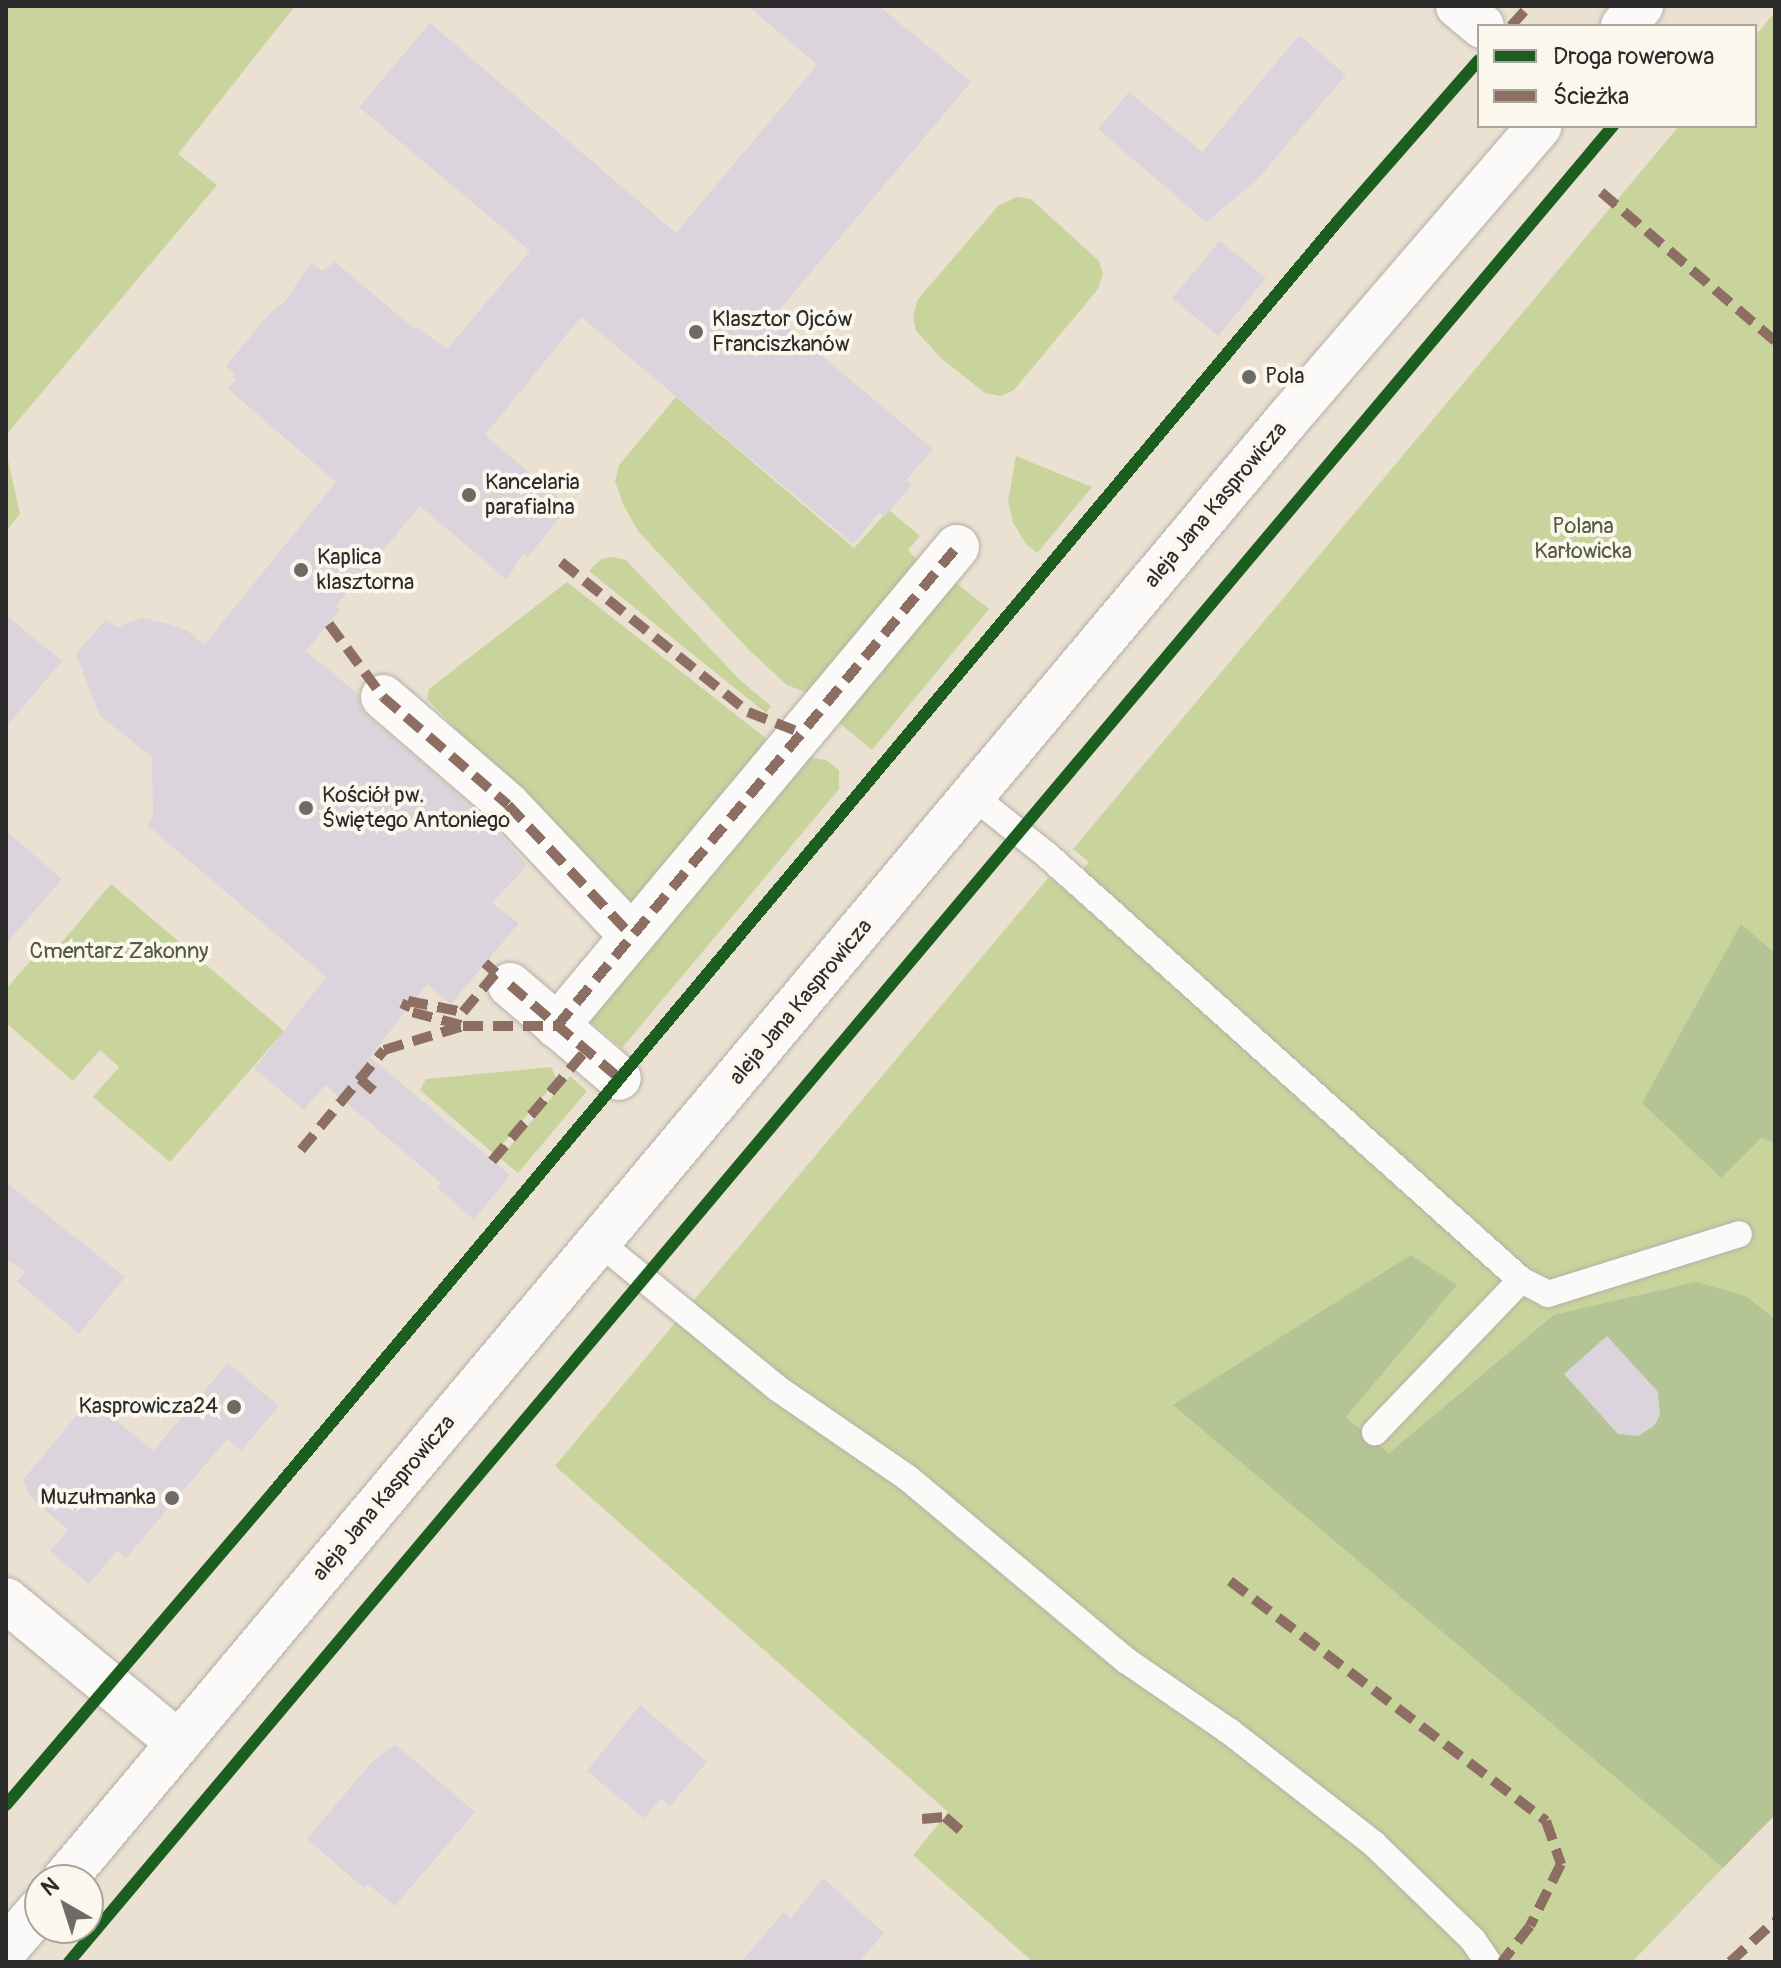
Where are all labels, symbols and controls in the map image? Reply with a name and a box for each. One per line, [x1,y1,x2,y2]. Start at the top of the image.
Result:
legend [1477,24,1757,128]
text: Droga rowerowa [1553,42,1714,71]
text: Ścieżka [1553,82,1629,111]
place label: Klasztor Ojców Franciszkanów [712,306,852,358]
marker: Klasztor Ojców Franciszkanów [687,323,705,341]
place label: Pola [1265,364,1304,390]
marker: Pola [1240,368,1258,386]
street label: aleja Jana Kasprowicza [1139,417,1293,593]
place label: Kancelaria parafialna [485,469,580,520]
marker: Kancelaria parafialna [460,486,478,504]
park label: Polana Karłowicka [1534,513,1632,564]
place label: Kaplica klasztorna [317,544,414,596]
marker: Kaplica klasztorna [292,561,310,579]
place label: Kościół pw. Świętego Antoniego [322,782,510,834]
marker: Kościół pw. Świętego Antoniego [297,799,315,817]
street label: aleja Jana Kasprowicza [724,914,878,1090]
park label: Cmentarz Zakonny [30,939,208,965]
place label: Kasprowicza24 [79,1394,218,1420]
marker: Kasprowicza24 [225,1398,243,1416]
street label: aleja Jana Kasprowicza [307,1410,461,1586]
place label: Muzułmanka [40,1485,156,1511]
marker: Muzułmanka [163,1489,181,1507]
north arrow [24,1864,104,1944]
text: N [36,1871,65,1902]

